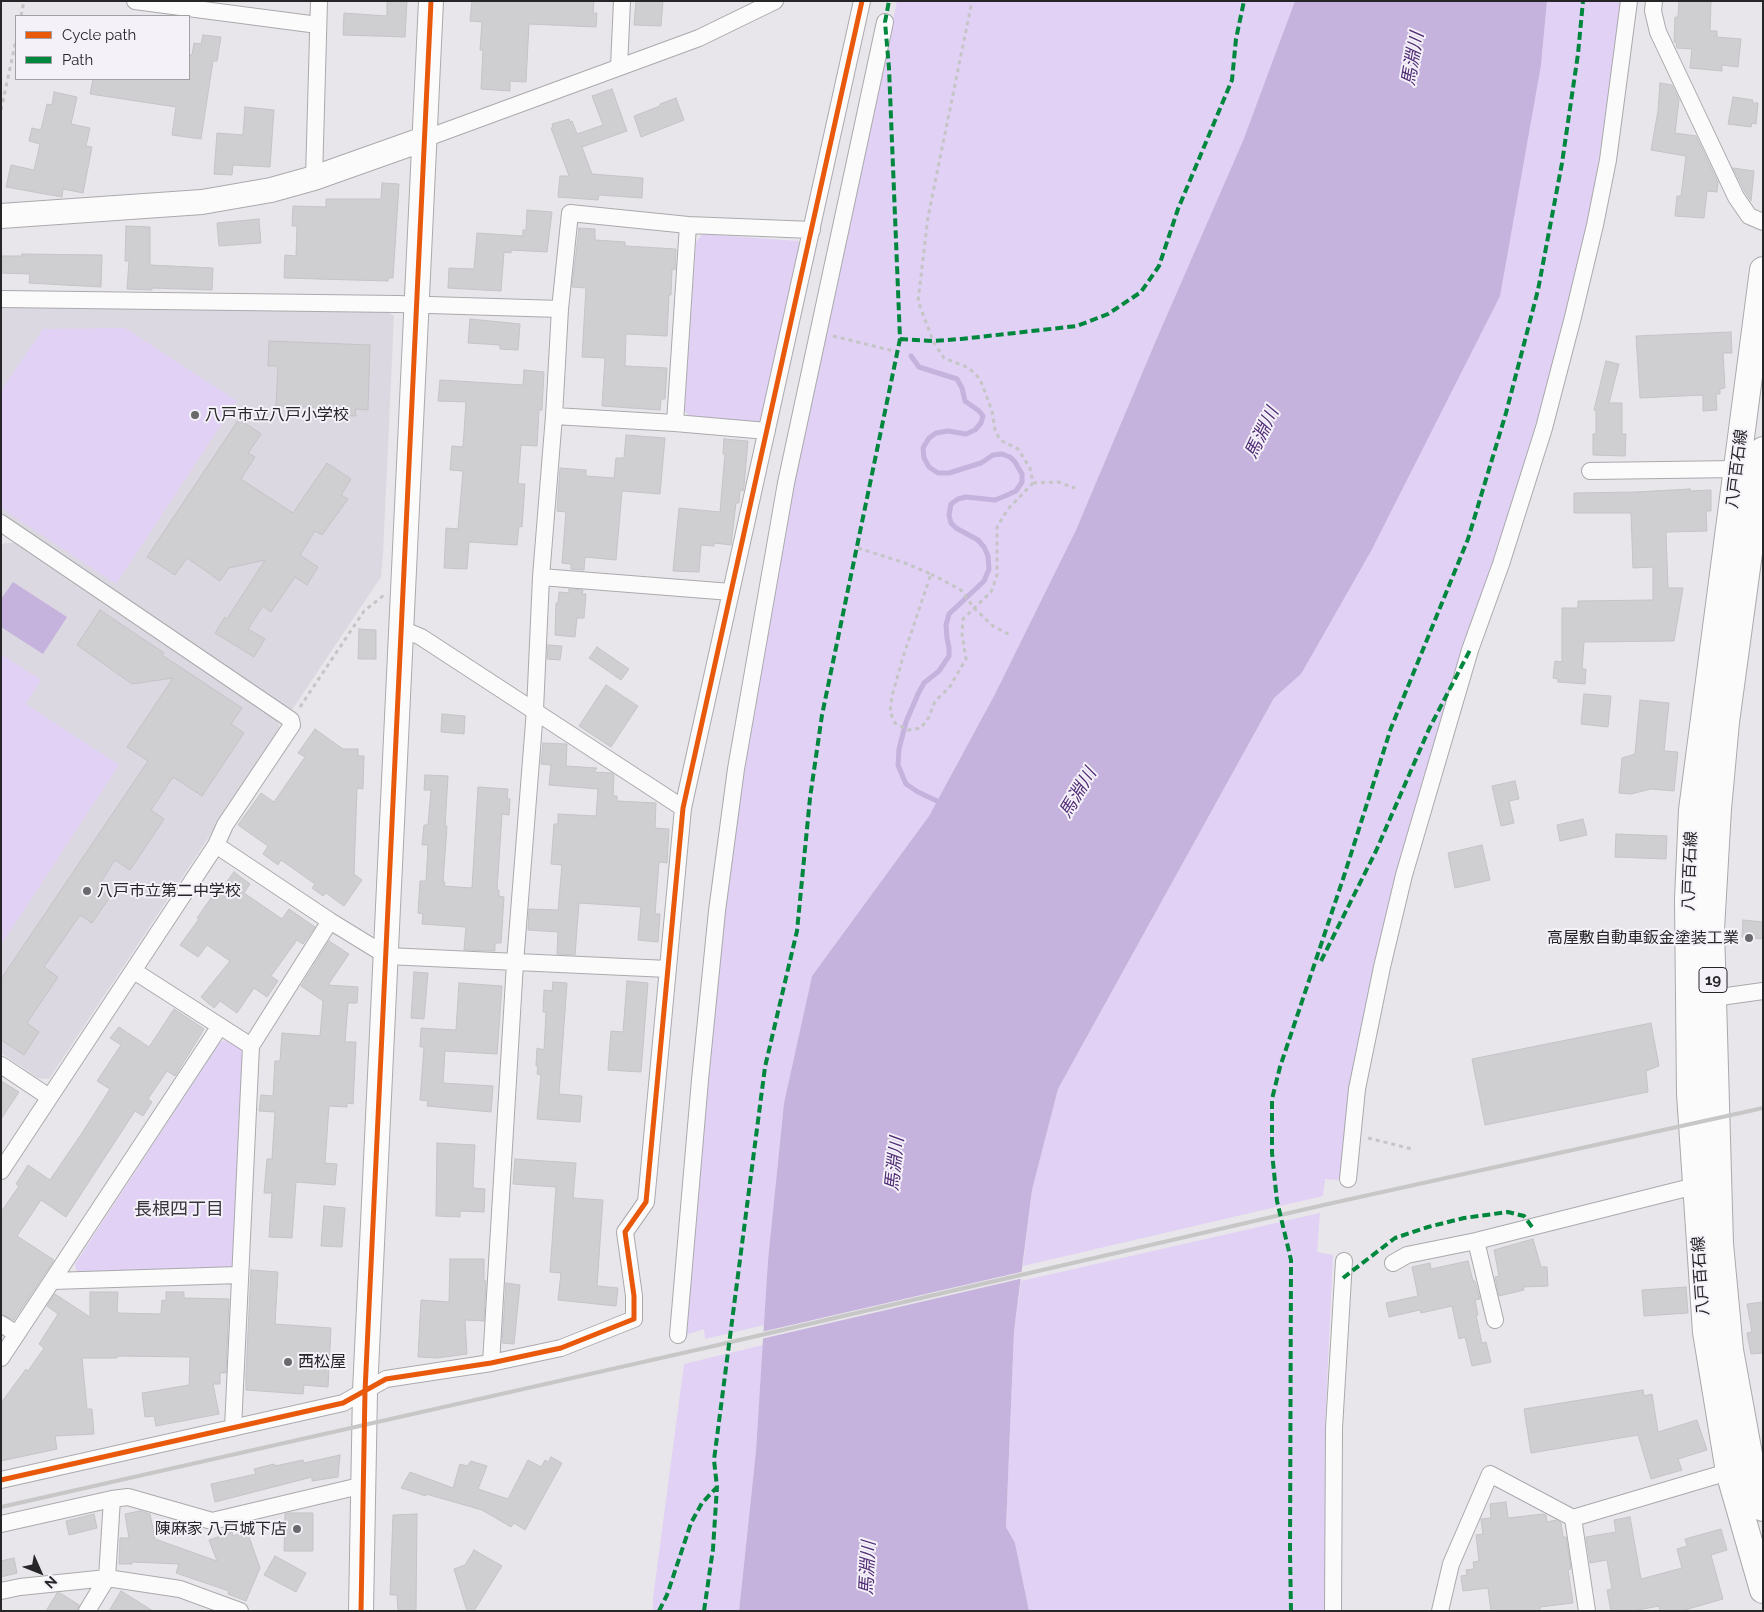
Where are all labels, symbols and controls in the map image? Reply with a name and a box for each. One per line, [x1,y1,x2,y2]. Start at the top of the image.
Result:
legend [15,15,190,80]
text: Cycle path [62,26,136,44]
water label: 馬淵川 [1398,31,1428,87]
text: Path [62,51,93,69]
water label: 馬淵川 [1240,404,1284,462]
place label: 八戸市立八戸小学校 [205,405,349,425]
marker: 八戸市立八戸小学校 [189,409,201,421]
street label: 八戸百石線 [1723,428,1751,510]
water label: 馬淵川 [1055,764,1101,822]
street label: 八戸百石線 [1679,831,1701,911]
place label: 八戸市立第二中学校 [97,881,241,901]
marker: 八戸市立第二中学校 [81,885,93,897]
place label: 高屋敷自動車鈑金塗装工業 [1547,928,1739,948]
marker: 高屋敷自動車鈑金塗装工業 [1743,932,1755,944]
road number: 19 [1699,968,1727,992]
water label: 馬淵川 [881,1136,909,1192]
district label: 長根四丁目 [134,1199,224,1221]
street label: 八戸百石線 [1689,1235,1713,1317]
place label: 西松屋 [298,1352,346,1372]
marker: 西松屋 [282,1356,294,1368]
place label: 陳麻家 八戸城下店 [155,1519,287,1539]
marker: 陳麻家 八戸城下店 [291,1523,303,1535]
water label: 馬淵川 [856,1540,880,1596]
north arrow [15,1547,65,1597]
text: N [41,1573,60,1592]

